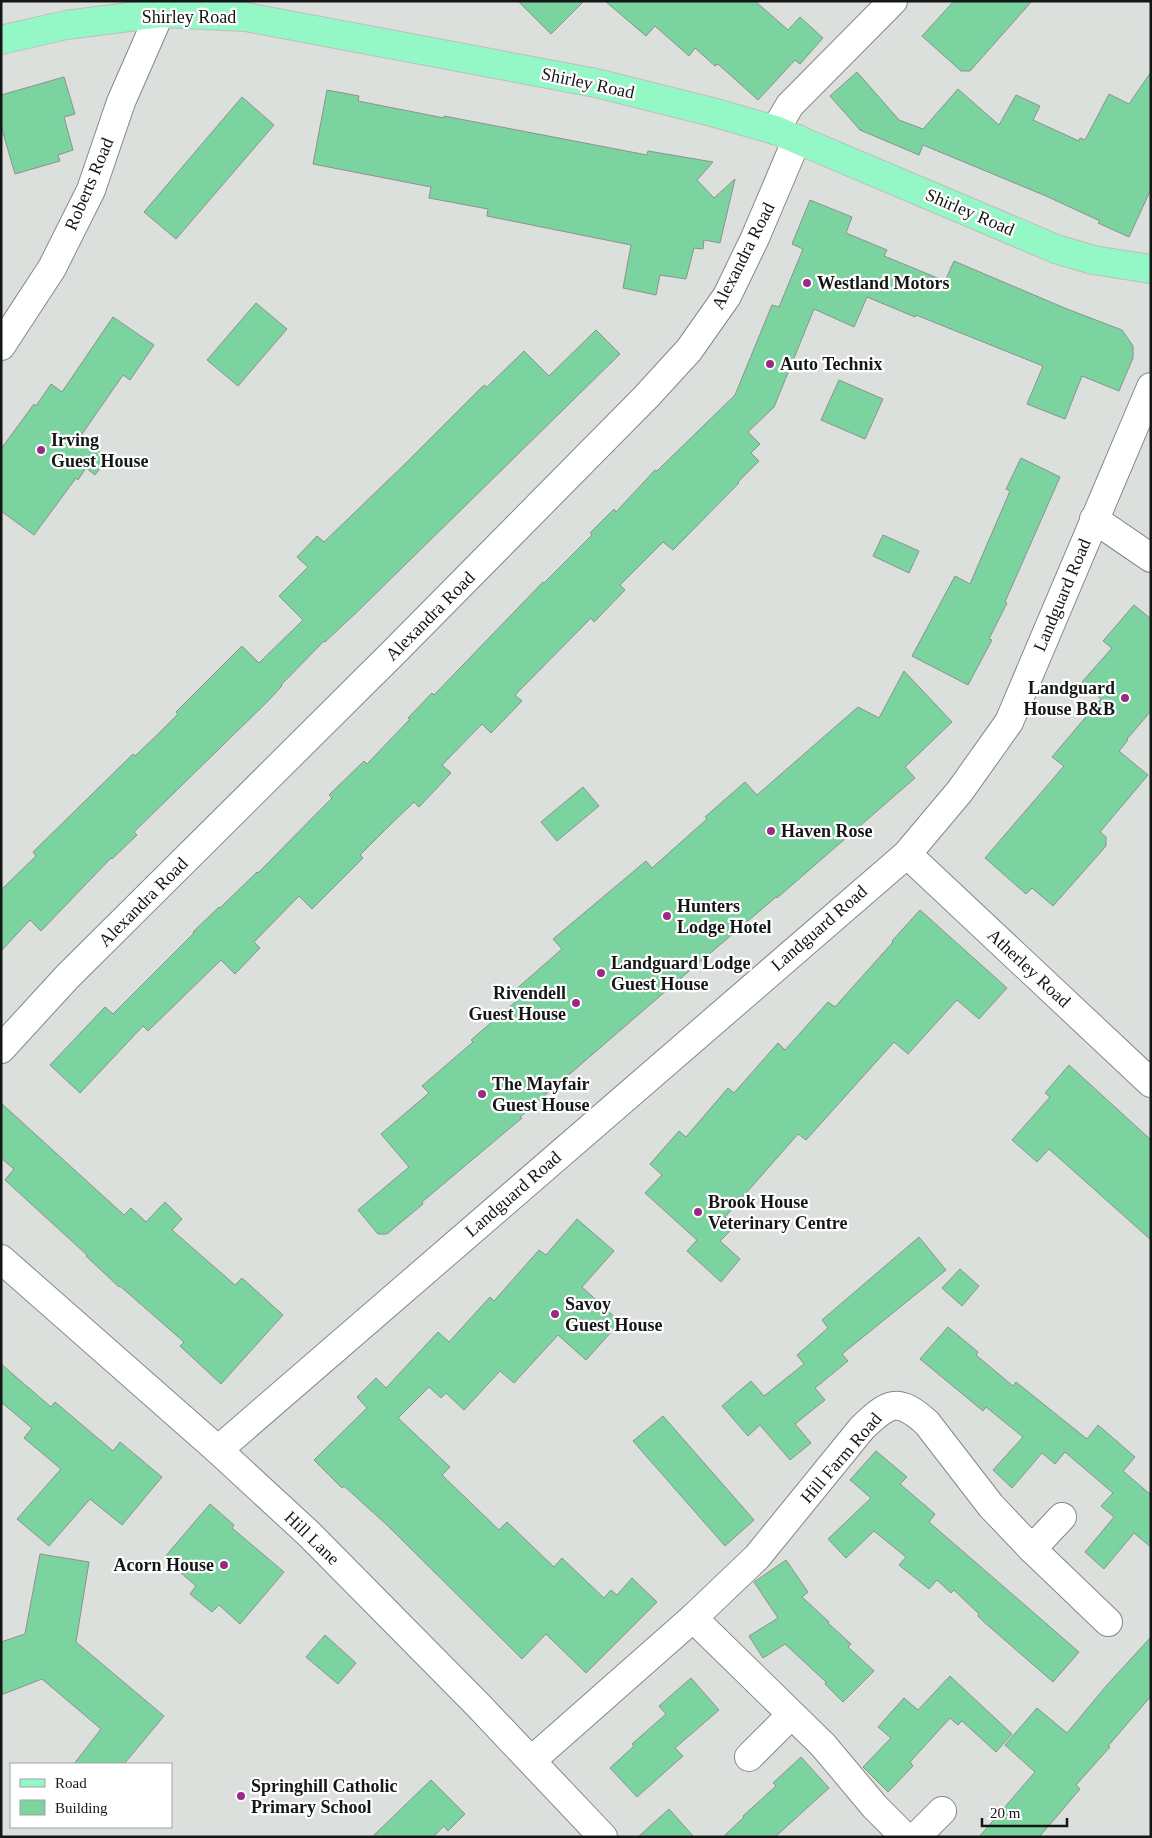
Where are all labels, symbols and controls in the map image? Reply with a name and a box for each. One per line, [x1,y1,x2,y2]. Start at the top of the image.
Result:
street label: Shirley Road [142,7,236,27]
street label: Shirley Road [540,63,636,103]
street label: Roberts Road [61,135,117,233]
street label: Shirley Road [923,184,1017,240]
street label: Alexandra Road [707,199,779,313]
place label: Westland Motors [817,273,950,293]
marker: Westland Motors [801,277,813,289]
place label: Auto Technix [780,354,883,374]
marker: Auto Technix [764,358,776,370]
place label: Irving Guest House [51,430,149,471]
marker: Irving Guest House [35,444,47,456]
street label: Landguard Road [1029,536,1095,654]
street label: Alexandra Road [381,567,479,665]
place label: Landguard House B&B [1023,678,1115,719]
marker: Landguard House B&B [1119,692,1131,704]
place label: Haven Rose [781,821,873,841]
marker: Haven Rose [765,825,777,837]
street label: Alexandra Road [94,853,192,951]
street label: Landguard Road [767,881,871,975]
place label: Hunters Lodge Hotel [677,896,772,937]
marker: Hunters Lodge Hotel [661,910,673,922]
street label: Atherley Road [984,925,1074,1011]
place label: Landguard Lodge Guest House [611,953,751,994]
marker: Landguard Lodge Guest House [595,967,607,979]
place label: Rivendell Guest House [468,983,566,1024]
marker: Rivendell Guest House [570,997,582,1009]
place label: The Mayfair Guest House [492,1074,590,1115]
marker: The Mayfair Guest House [476,1088,488,1100]
street label: Landguard Road [461,1147,565,1241]
place label: Brook House Veterinary Centre [708,1192,847,1233]
marker: Brook House Veterinary Centre [692,1206,704,1218]
place label: Savoy Guest House [565,1294,663,1335]
marker: Savoy Guest House [549,1308,561,1320]
street label: Hill Farm Road [796,1409,886,1507]
street label: Hill Lane [280,1507,344,1569]
place label: Acorn House [114,1555,214,1575]
marker: Acorn House [218,1559,230,1571]
legend [10,1763,172,1828]
text: Road [55,1775,87,1791]
place label: Springhill Catholic Primary School [251,1776,398,1817]
marker: Springhill Catholic Primary School [235,1790,247,1802]
scale bar [982,1796,1067,1828]
text: Building [55,1800,108,1816]
text: 20 m [990,1805,1021,1821]

